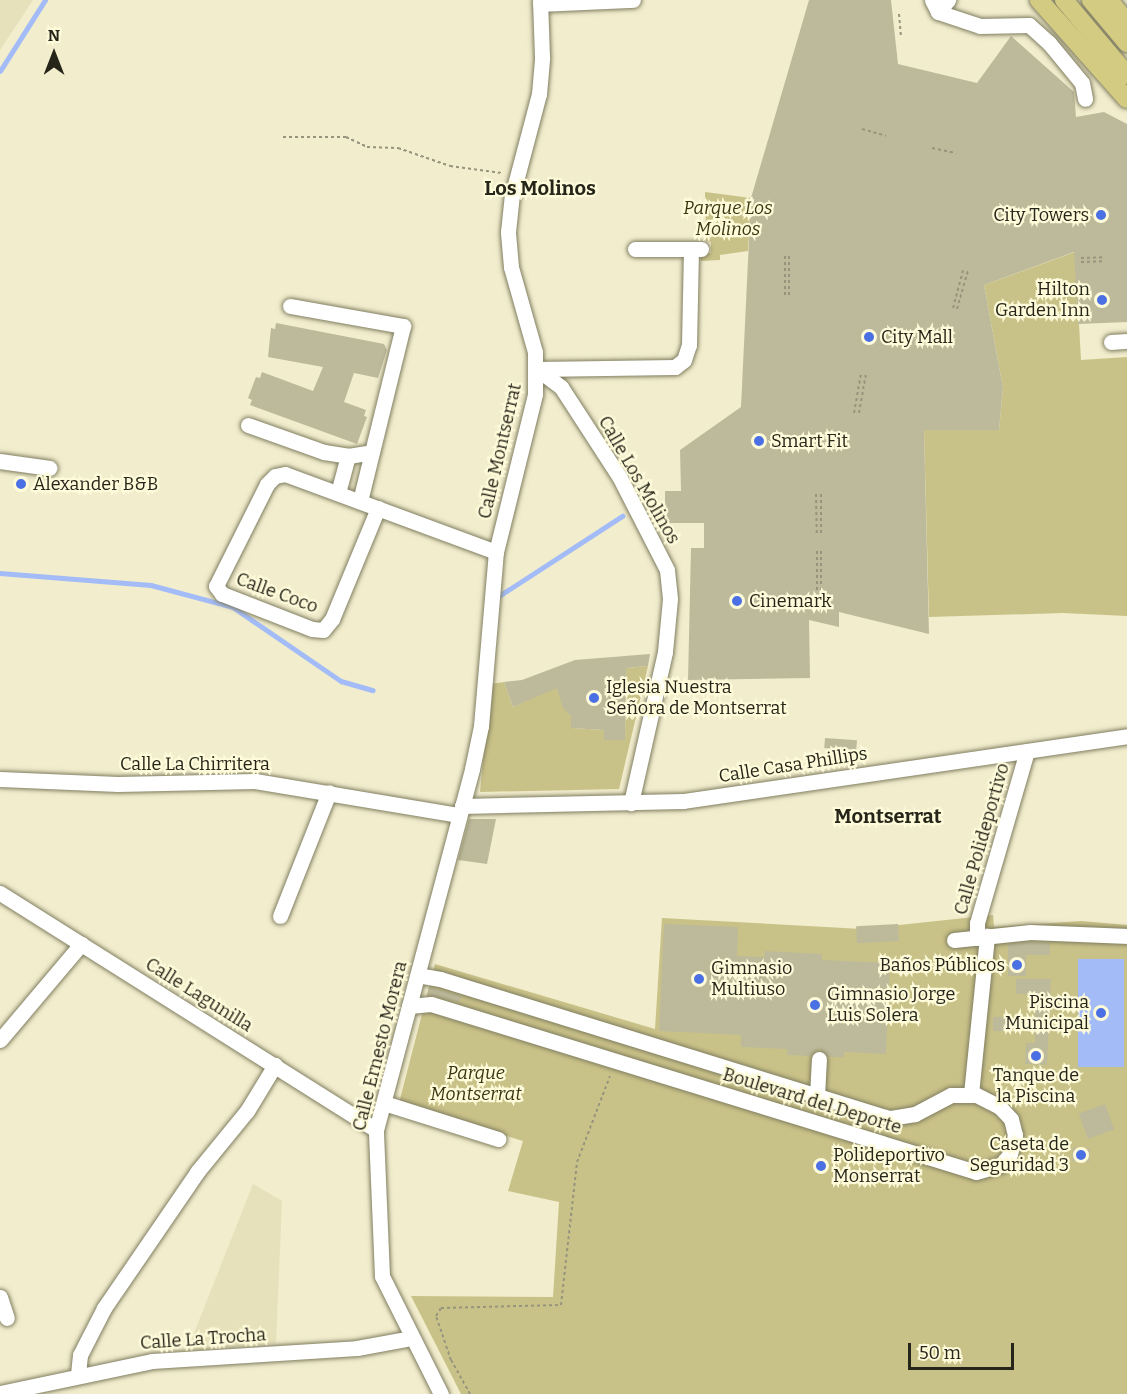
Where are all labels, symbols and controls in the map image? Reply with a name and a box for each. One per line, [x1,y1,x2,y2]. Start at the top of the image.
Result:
north arrow [24,24,84,84]
text: N [48,26,60,45]
district label: Los Molinos [484,176,596,200]
park label: Parque Los Molinos [683,198,773,240]
place label: City Towers [993,204,1089,226]
marker: City Towers [1094,208,1108,222]
place label: Hilton Garden Inn [995,279,1090,322]
marker: Hilton Garden Inn [1095,293,1109,307]
place label: City Mall [881,326,953,348]
marker: City Mall [862,330,876,344]
street label: Calle Montserrat [474,381,526,521]
street label: Calle Los Molinos [594,412,684,548]
place label: Smart Fit [771,430,848,452]
marker: Smart Fit [752,434,766,448]
place label: Alexander B&B [33,473,158,495]
marker: Alexander B&B [14,477,28,491]
street label: Calle Coco [233,568,321,618]
place label: Cinemark [749,590,832,612]
marker: Cinemark [730,594,744,608]
place label: Iglesia Nuestra Señora de Montserrat [606,677,787,720]
marker: Iglesia Nuestra Señora de Montserrat [587,691,601,705]
street label: Calle Casa Phillips [717,743,869,787]
street label: Calle La Chirritera [120,753,270,775]
street label: Calle Polideportivo [950,761,1014,917]
district label: Montserrat [834,804,942,828]
street label: Calle Lagunilla [141,953,257,1037]
place label: Baños Públicos [880,954,1005,976]
place label: Gimnasio Multiuso [711,958,792,1000]
marker: Baños Públicos [1010,958,1024,972]
street label: Calle Ernesto Morera [348,959,412,1133]
marker: Gimnasio Multiuso [692,972,706,986]
place label: Gimnasio Jorge Luis Solera [827,984,955,1026]
place label: Piscina Municipal [1005,992,1089,1034]
marker: Gimnasio Jorge Luis Solera [808,998,822,1012]
marker: Piscina Municipal [1094,1006,1108,1020]
marker: Tanque de la Piscina [1029,1049,1043,1063]
park label: Parque Montserrat [430,1063,522,1106]
street label: Boulevard del Deporte [720,1064,904,1138]
place label: Tanque de la Piscina [993,1065,1079,1108]
place label: Caseta de Seguridad 3 [969,1134,1069,1176]
place label: Polideportivo Monserrat [833,1145,945,1188]
marker: Caseta de Seguridad 3 [1074,1148,1088,1162]
marker: Polideportivo Monserrat [814,1159,828,1173]
street label: Calle La Trocha [139,1324,267,1354]
scale bar [911,1331,1018,1369]
text: 50 m [919,1342,961,1364]

